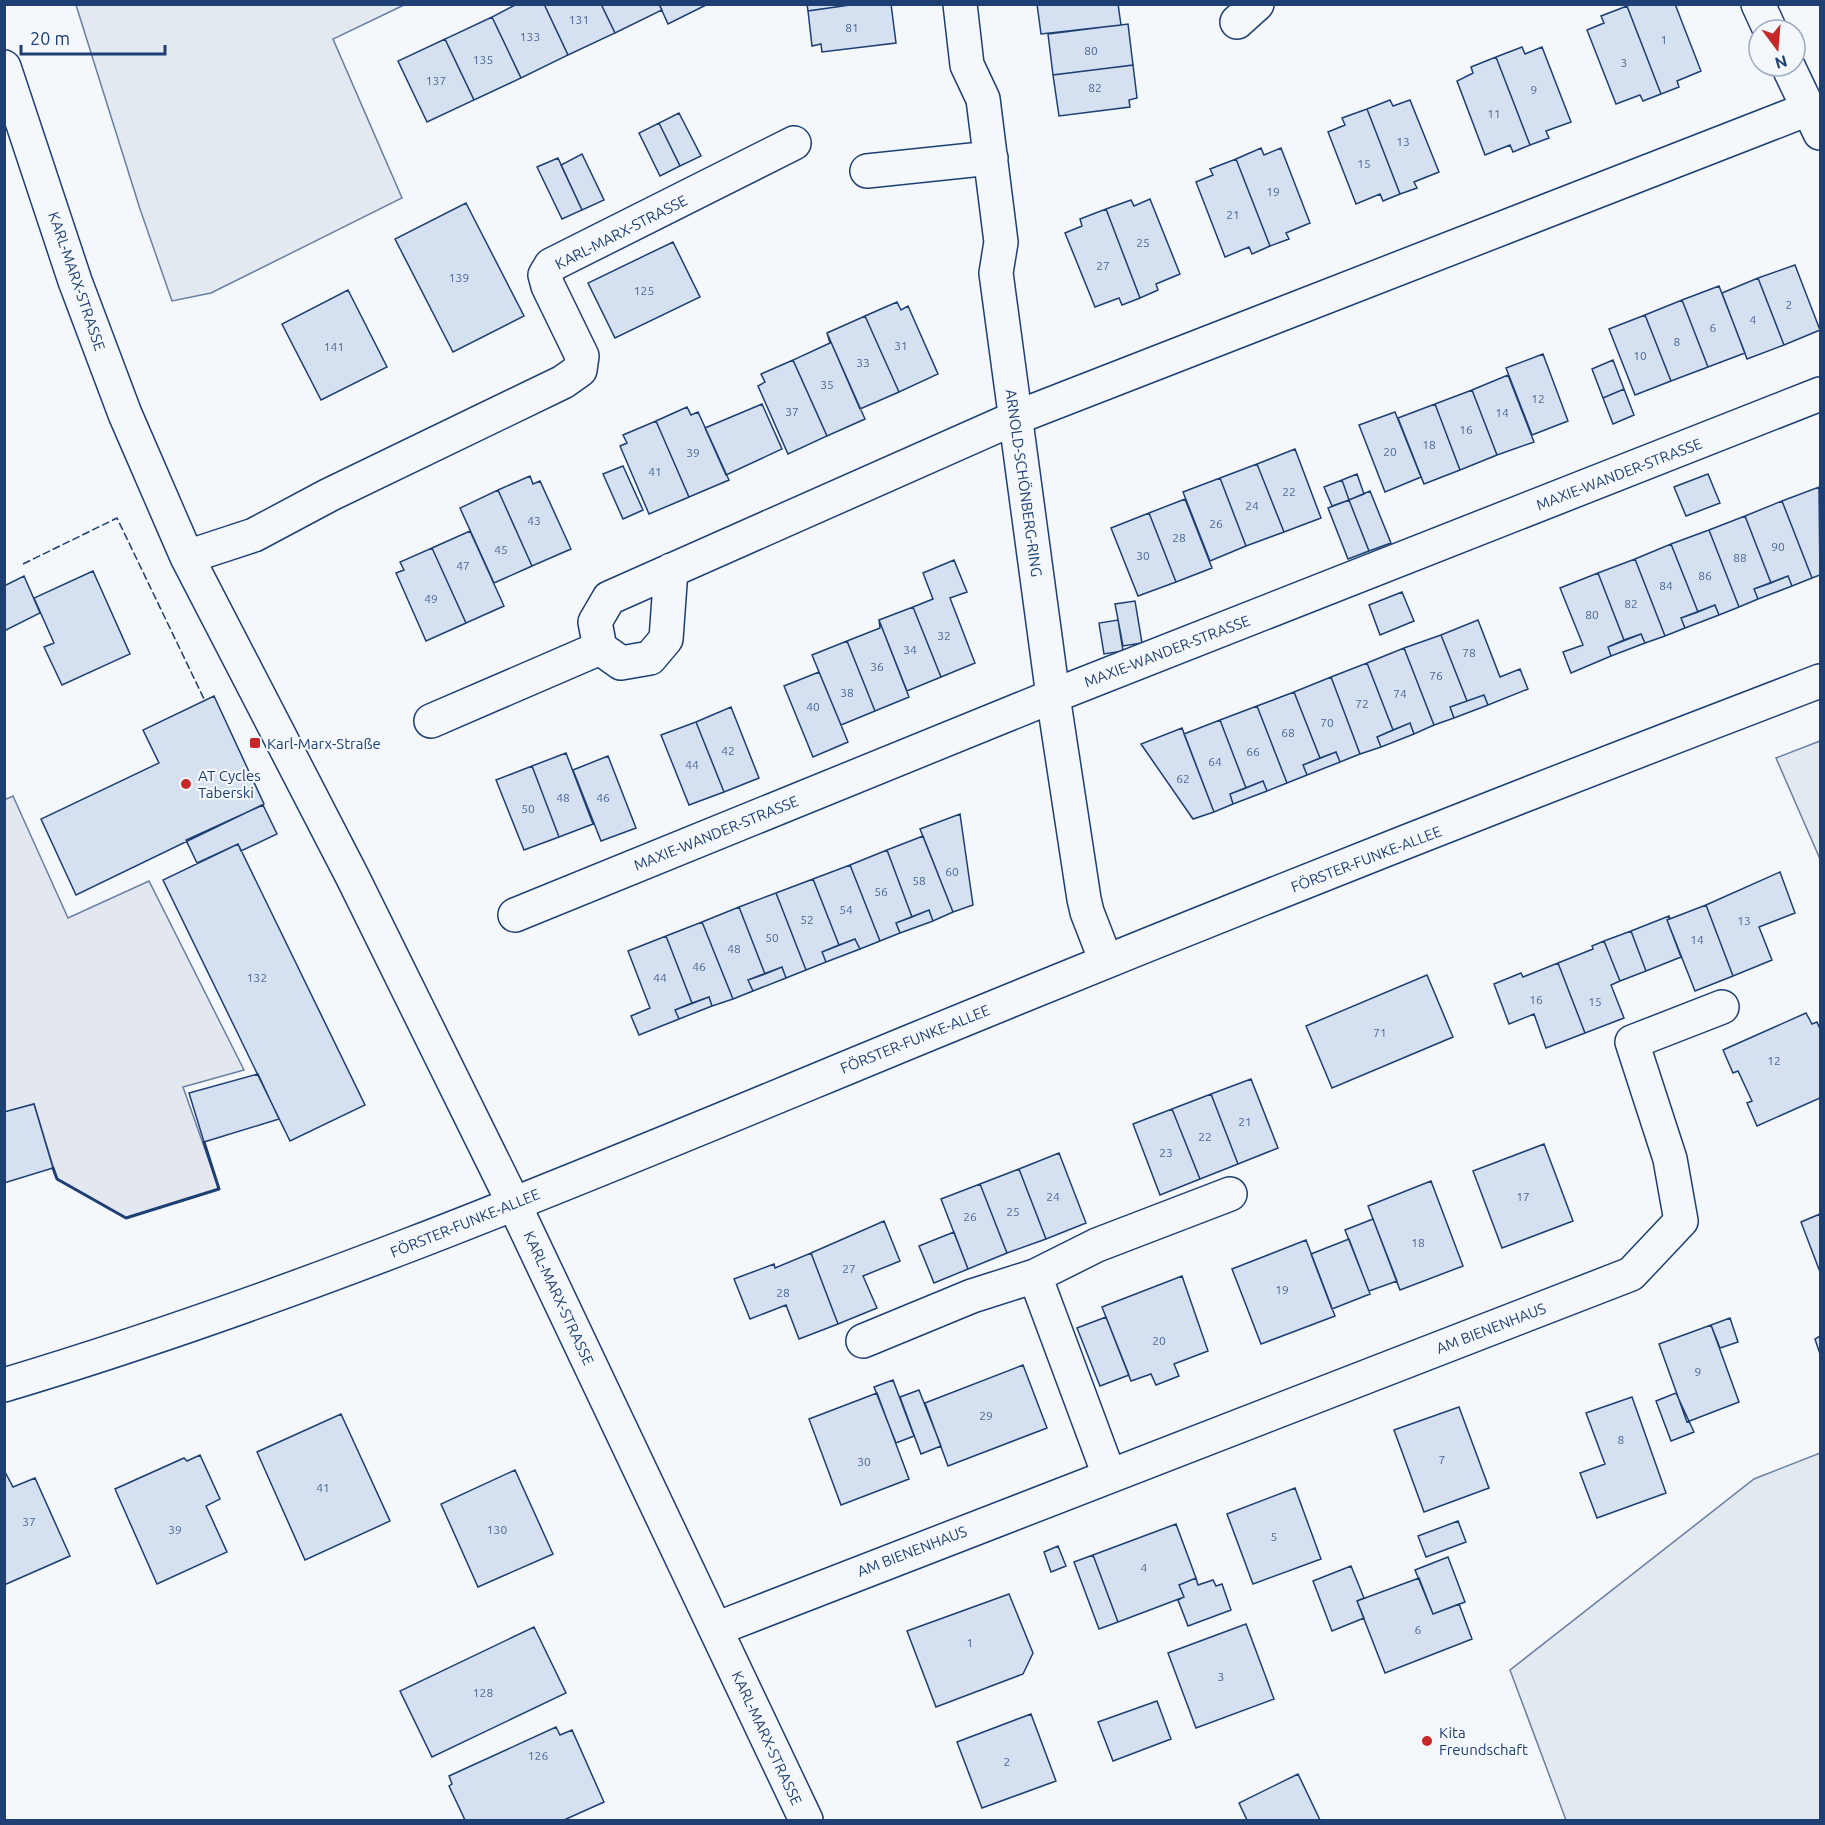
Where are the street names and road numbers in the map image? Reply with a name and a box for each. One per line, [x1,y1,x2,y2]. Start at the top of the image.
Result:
street label: KARL-MARX-STRASSE [552,191,690,273]
street label: KARL-MARX-STRASSE [45,209,109,353]
street label: ARNOLD-SCHÖNBERG-RING [1002,388,1046,578]
street label: MAXIE-WANDER-STRASSE [1534,435,1704,513]
street label: MAXIE-WANDER-STRASSE [1082,612,1252,690]
street label: MAXIE-WANDER-STRASSE [631,792,801,874]
street label: FÖRSTER-FUNKE-ALLEE [1288,822,1444,896]
street label: FÖRSTER-FUNKE-ALLEE [838,1001,992,1077]
street label: FÖRSTER-FUNKE-ALLEE [388,1185,542,1261]
street label: KARL-MARX-STRASSE [521,1228,597,1368]
street label: AM BIENENHAUS [1434,1299,1548,1357]
street label: AM BIENENHAUS [855,1522,969,1580]
street label: KARL-MARX-STRASSE [729,1668,805,1808]

